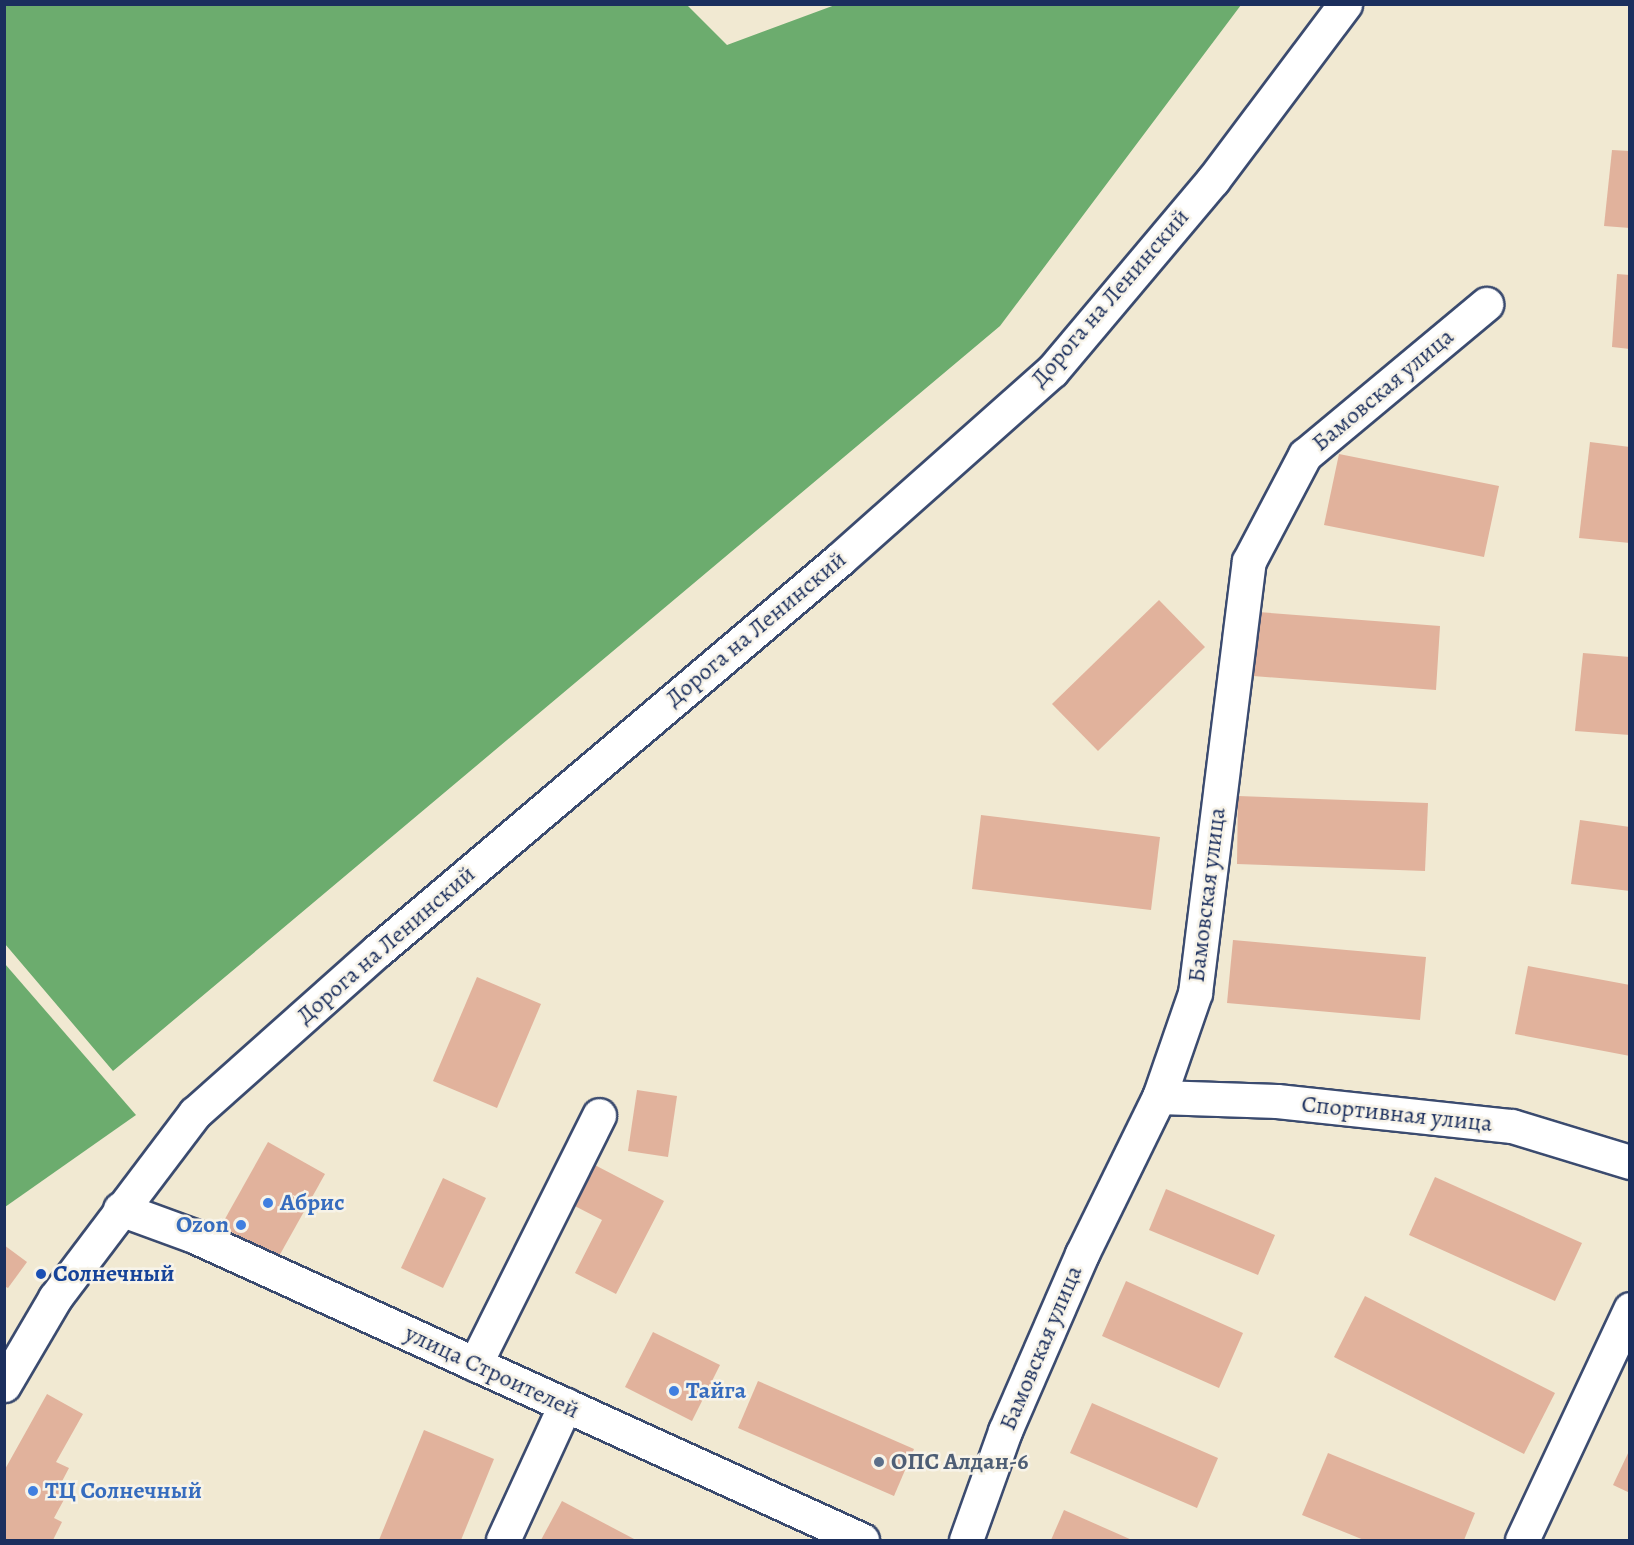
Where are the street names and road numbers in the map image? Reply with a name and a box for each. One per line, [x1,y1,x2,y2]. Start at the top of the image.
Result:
street label: Дорога на Ленинский [1025,203,1195,393]
street label: Бамовская улица [1306,322,1460,458]
street label: Дорога на Ленинский [660,545,852,713]
street label: Бамовская улица [1182,806,1232,984]
street label: Дорога на Ленинский [291,860,481,1030]
street label: Спортивная улица [1300,1090,1494,1138]
street label: Бамовская улица [993,1261,1089,1435]
street label: улица Строителей [400,1319,584,1425]

